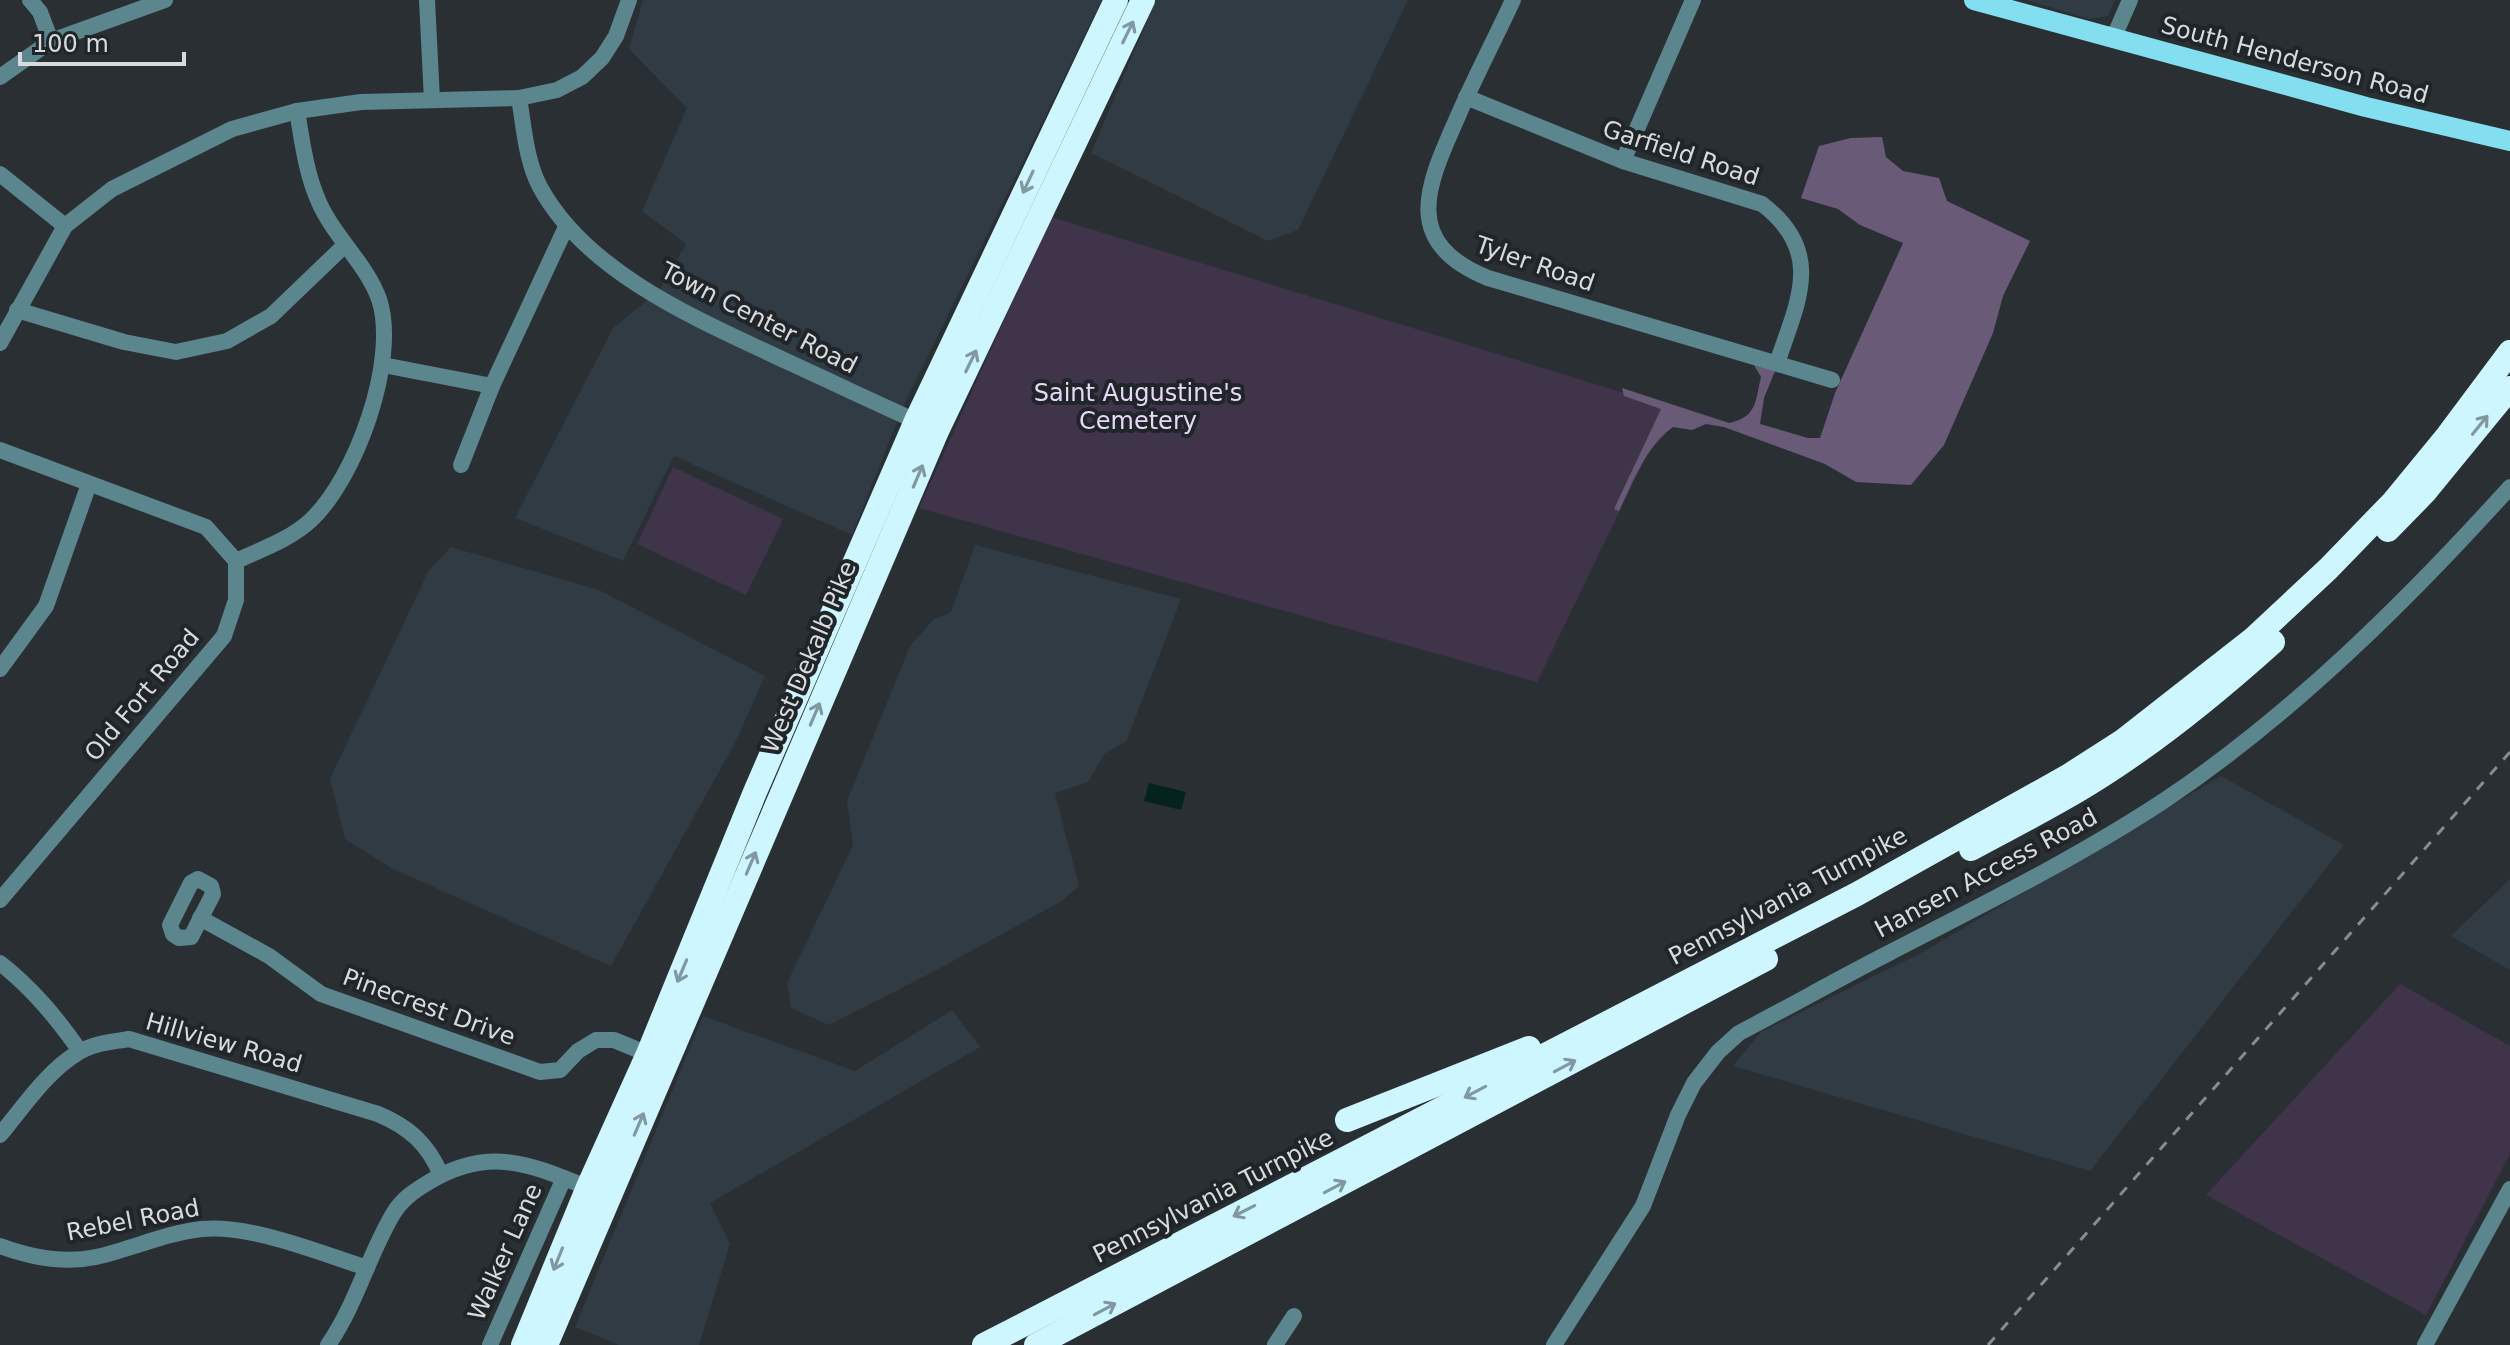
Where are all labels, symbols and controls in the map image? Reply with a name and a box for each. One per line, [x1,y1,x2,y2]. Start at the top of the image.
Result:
street label: South Henderson Road [2158,11,2432,109]
scale bar [20,16,184,66]
one-way arrow [1121,20,1136,44]
text: 100 m [32,30,109,58]
street label: Garfield Road [1599,115,1763,191]
one-way arrow [1020,170,1035,194]
street label: Tyler Road [1471,230,1598,297]
street label: Town Center Road [655,256,862,380]
one-way arrow [964,349,979,373]
park label: Saint Augustine's Cemetery [1034,379,1242,435]
one-way arrow [2471,415,2489,436]
one-way arrow [911,464,926,488]
street label: West Dekalb Pike [756,557,862,757]
street label: Old Fort Road [79,623,205,767]
one-way arrow [809,702,824,727]
street label: Hansen Access Road [1870,802,2102,944]
street label: Pennsylvania Turnpike [1664,821,1912,971]
one-way arrow [745,851,760,876]
one-way arrow [674,958,689,983]
street label: Pinecrest Drive [339,963,519,1051]
street label: Hillview Road [143,1007,305,1079]
one-way arrow [1553,1058,1577,1073]
one-way arrow [1464,1084,1487,1100]
one-way arrow [633,1112,648,1137]
street label: Pennsylvania Turnpike [1088,1123,1338,1269]
street label: Walker Lane [462,1179,548,1325]
one-way arrow [1323,1179,1347,1195]
street label: Rebel Road [64,1193,202,1247]
one-way arrow [1233,1204,1257,1220]
one-way arrow [550,1247,565,1271]
one-way arrow [1093,1300,1117,1316]

